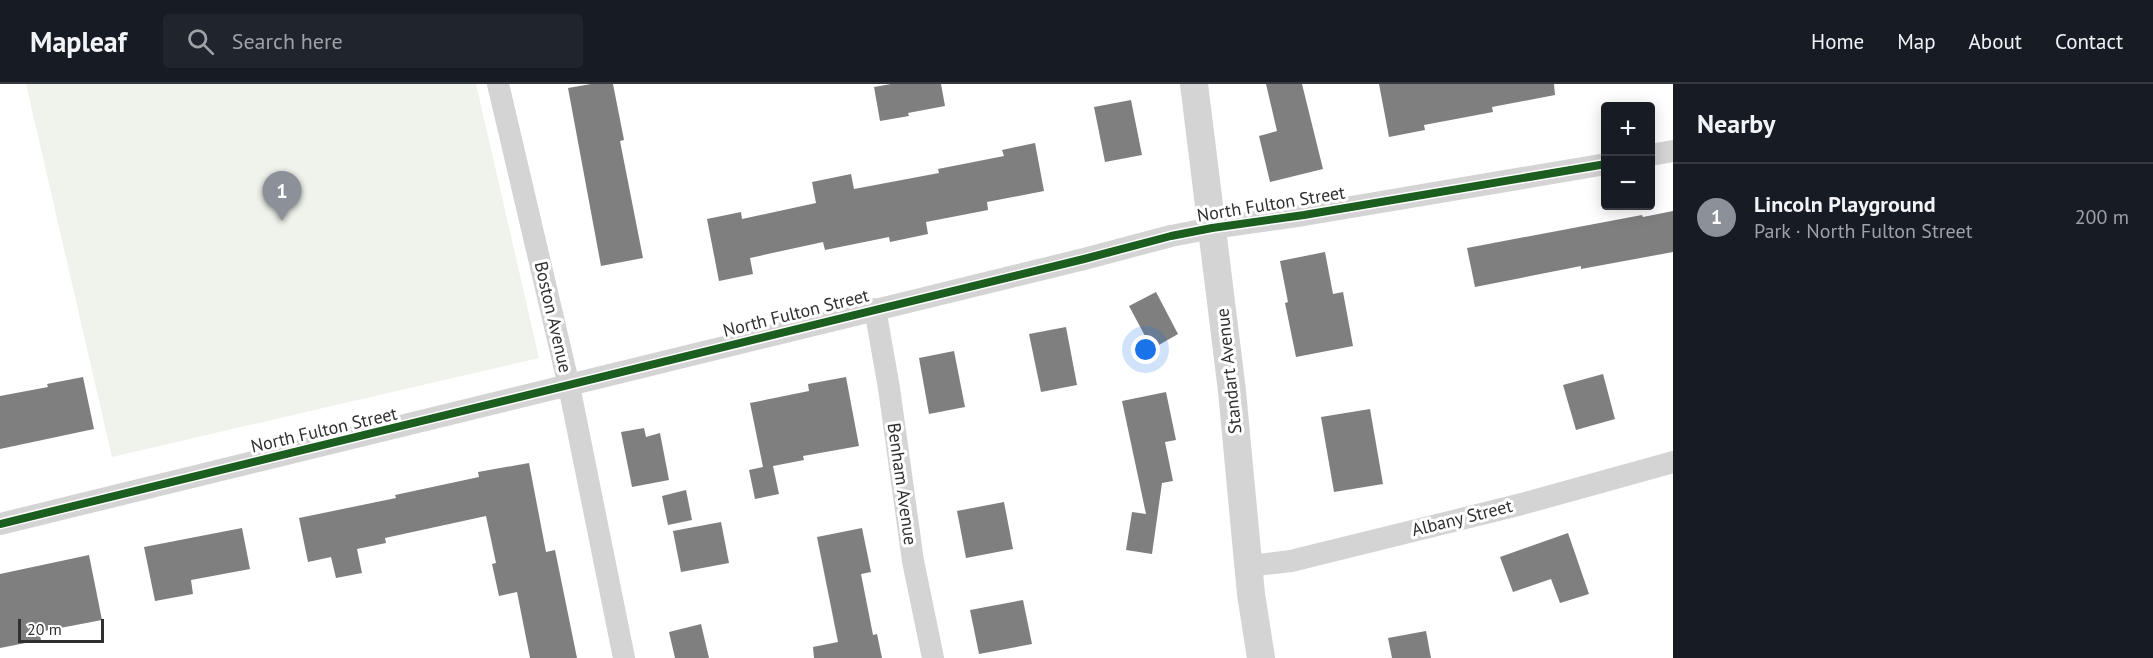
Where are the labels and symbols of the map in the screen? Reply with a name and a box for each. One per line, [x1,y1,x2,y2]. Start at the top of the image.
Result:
pin: 1 [262,172,302,221]
street label: North Fulton Street [1195,180,1347,227]
street label: Boston Avenue [530,259,577,375]
street label: North Fulton Street [721,283,871,342]
street label: Standart Avenue [1210,307,1247,435]
your location [1131,335,1160,364]
street label: North Fulton Street [248,401,399,458]
street label: Benham Avenue [883,421,922,547]
street label: Albany Street [1409,494,1515,541]
scale bar [18,616,104,644]

